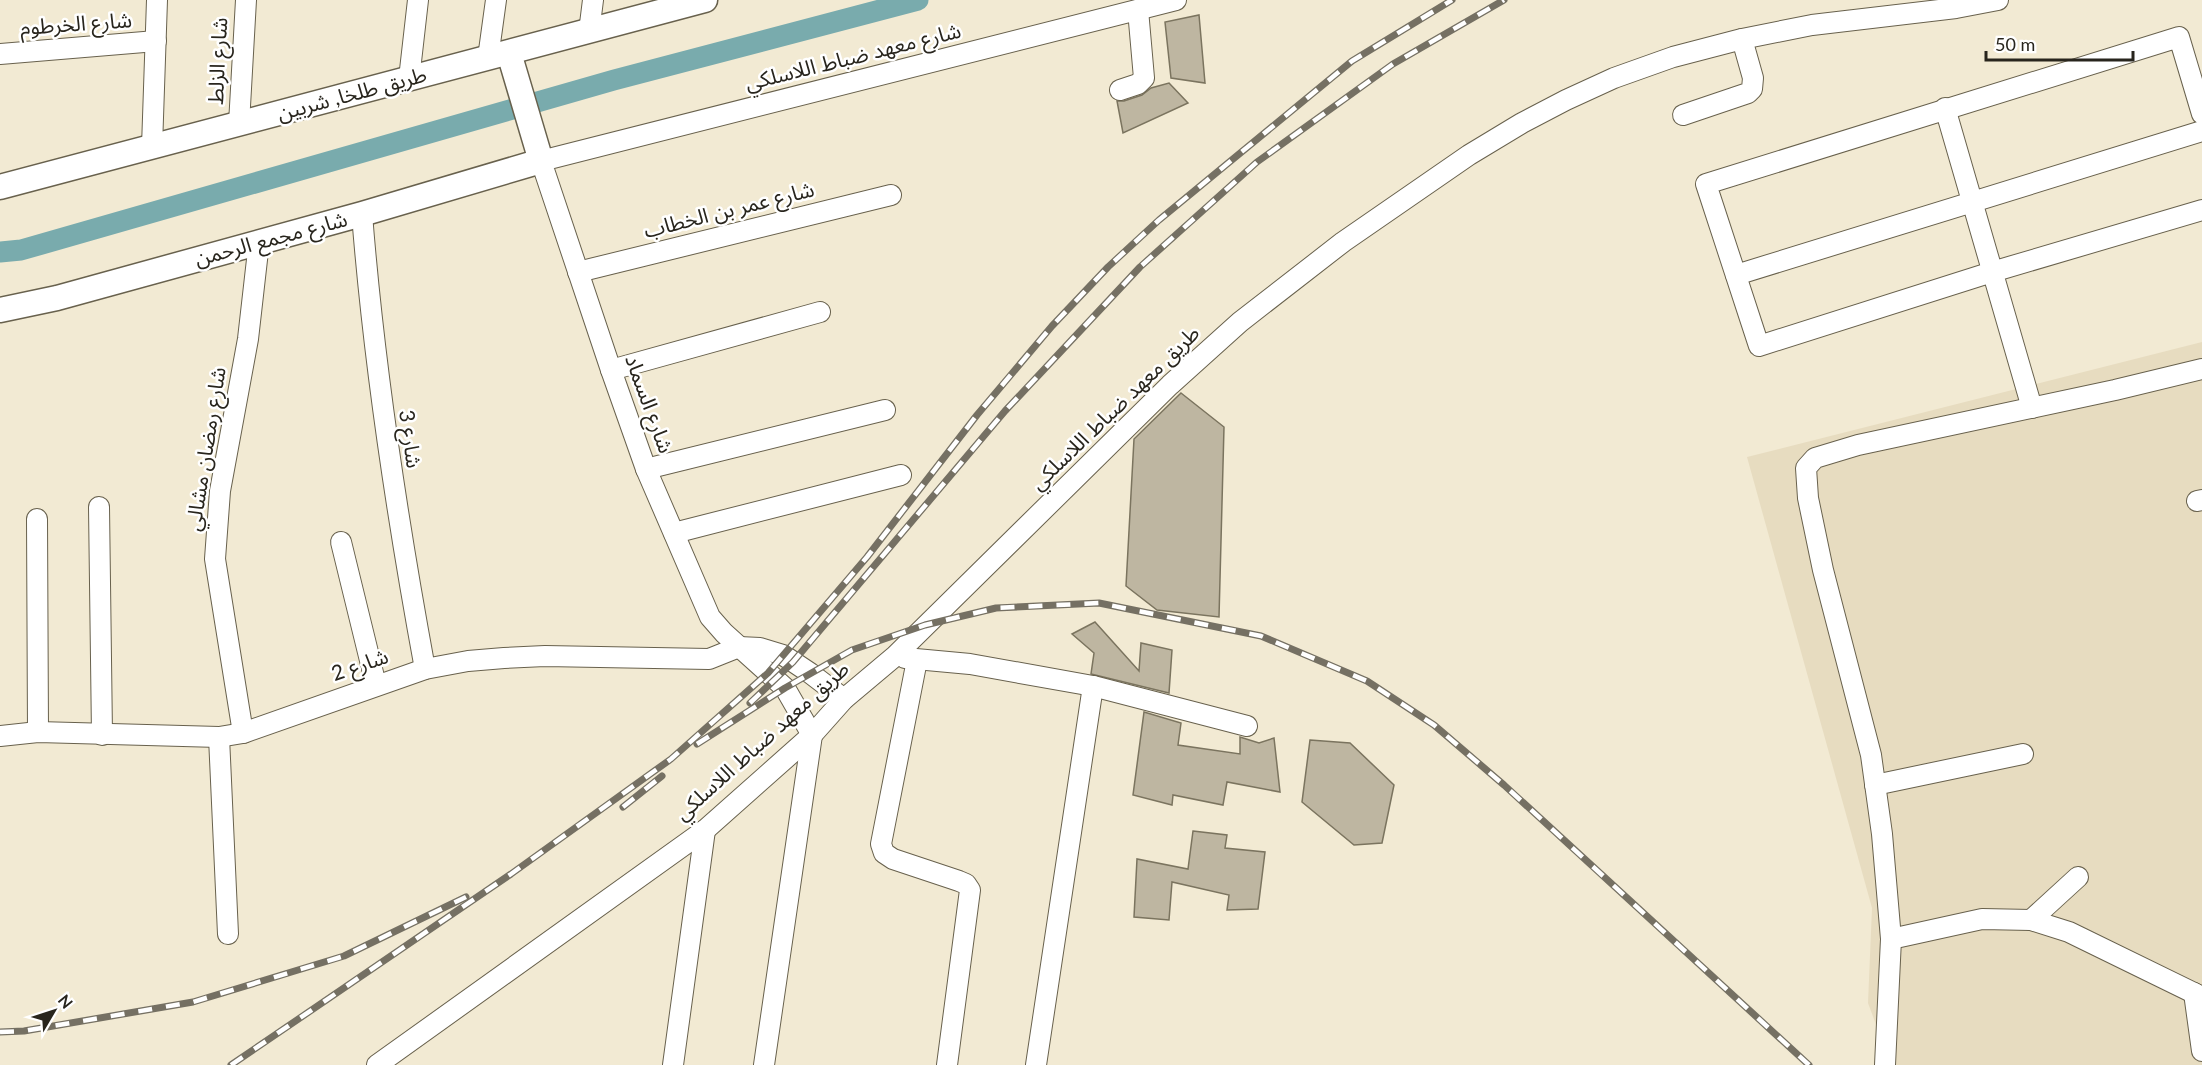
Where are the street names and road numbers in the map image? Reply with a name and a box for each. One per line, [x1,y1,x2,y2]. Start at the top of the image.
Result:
street label: شارع الخرطوم [19,6,133,44]
street label: شارع الزلط [202,17,235,105]
street label: شارع معهد ضباط اللاسلكي [742,17,964,99]
street label: طريق طلخا, شربين [274,61,430,126]
street label: شارع عمر بن الخطاب [641,175,817,246]
street label: شارع مجمع الرحمن [191,205,351,274]
street label: طريق معهد ضباط اللاسلكي [1024,319,1207,498]
street label: شارع السماد [617,351,680,457]
street label: شارع رمضان مشالي [179,365,235,533]
street label: شارع 3 [391,408,428,470]
street label: شارع 2 [328,642,393,689]
street label: طريق معهد ضباط اللاسلكي [669,655,857,828]

